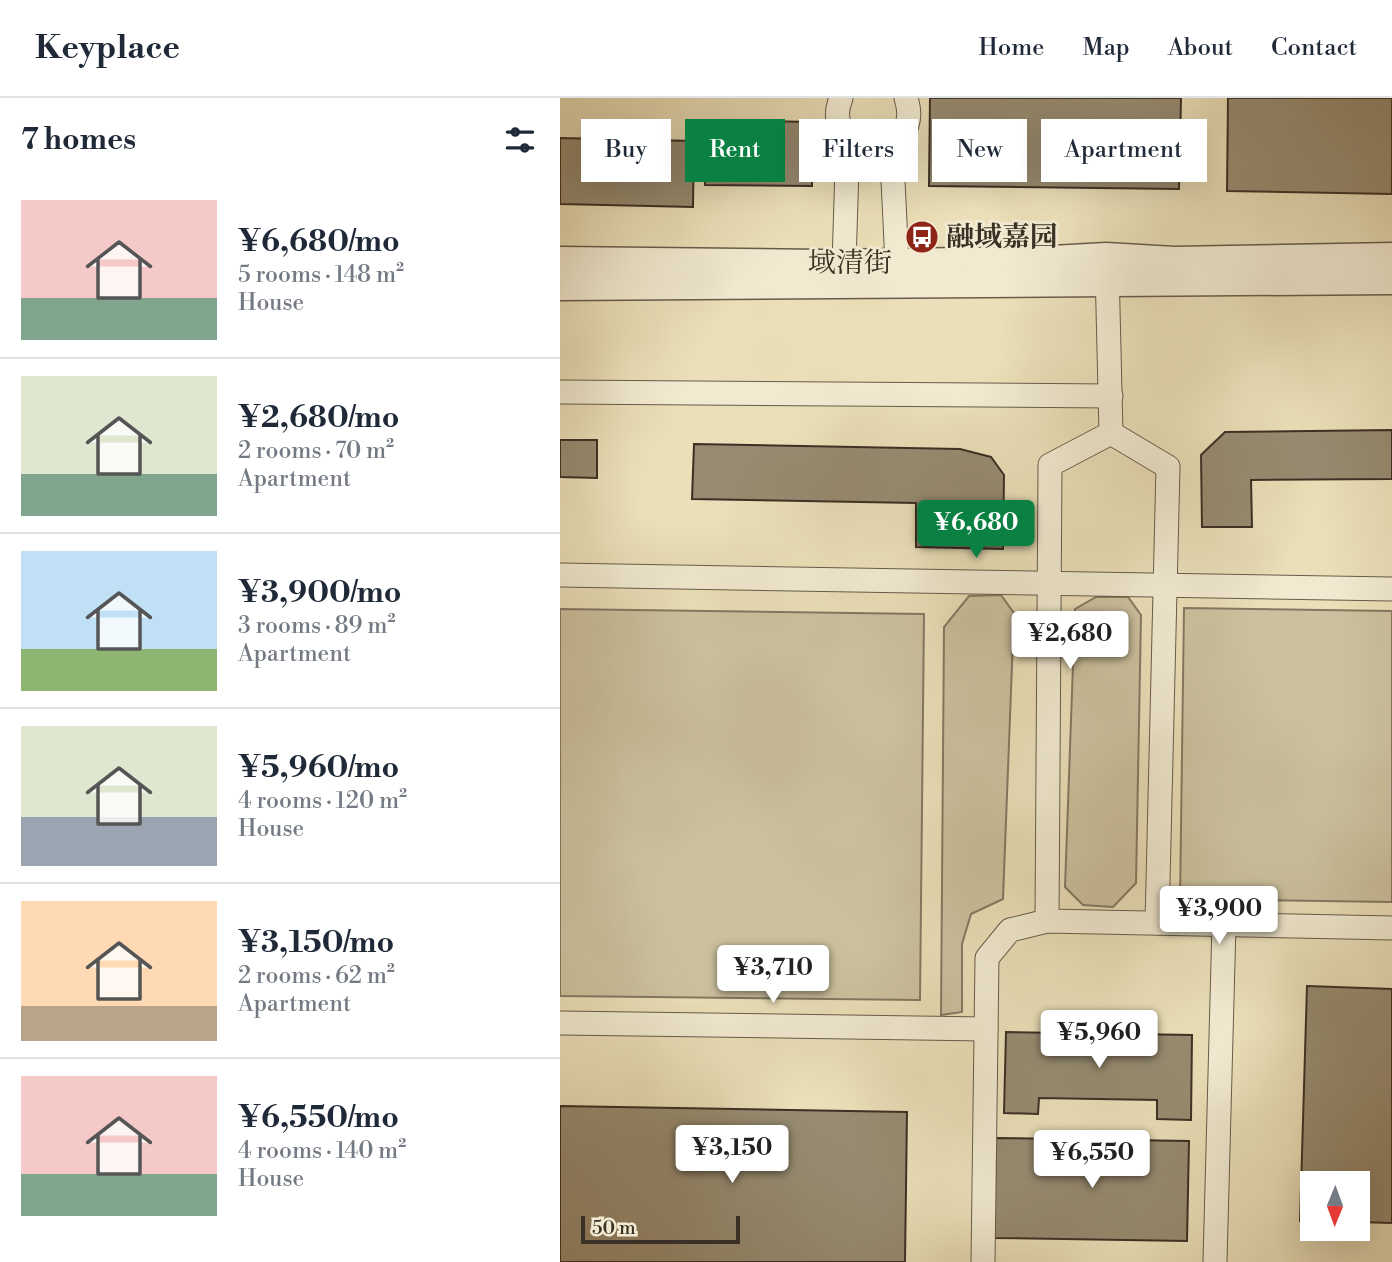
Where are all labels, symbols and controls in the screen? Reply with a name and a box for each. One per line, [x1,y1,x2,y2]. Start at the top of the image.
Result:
text: Keyplace [35,28,180,69]
text: Home [979,33,1044,63]
text: Map [1082,33,1130,63]
text: About [1168,33,1233,63]
text: Contact [1271,33,1357,63]
chip: Buy [581,119,671,182]
chip: Rent [685,119,785,182]
chip: Filters [799,119,918,182]
chip: New [932,119,1027,182]
chip: Apartment [1041,119,1207,182]
text: 7 homes [21,121,136,159]
icon: filters [501,121,539,159]
bus stop icon: 融域嘉园 [903,218,941,256]
place label: 融域嘉园 [946,220,1058,255]
text: ¥6,680/mo [238,223,400,261]
icon: home [77,228,161,312]
street label: 域清街 [808,246,892,281]
text: 5 rooms · 148 m² [238,261,404,289]
text: House [238,289,304,317]
text: ¥2,680/mo [238,399,399,437]
icon: home [77,404,161,488]
text: 2 rooms · 70 m² [238,437,394,465]
text: Apartment [238,465,351,493]
pin: ¥6,680 [919,500,1033,560]
text: ¥6,680 [933,509,1019,537]
text: ¥3,900/mo [238,574,401,612]
icon: home [77,579,161,663]
text: 3 rooms · 89 m² [238,612,395,640]
pin: ¥2,680 [1013,612,1127,671]
text: ¥2,680 [1028,620,1112,648]
text: Apartment [238,640,351,668]
text: ¥5,960/mo [238,749,399,787]
icon: home [77,754,161,838]
text: 4 rooms · 120 m² [238,787,407,815]
text: House [238,815,304,843]
pin: ¥3,900 [1162,886,1276,946]
text: ¥3,900 [1176,895,1262,923]
text: ¥3,150/mo [238,924,394,962]
icon: home [77,929,161,1013]
pin: ¥3,710 [716,946,830,1005]
text: ¥3,710 [733,954,813,982]
text: 2 rooms · 62 m² [238,962,395,990]
text: Apartment [238,990,351,1018]
pin: ¥5,960 [1042,1010,1156,1070]
text: ¥5,960 [1057,1019,1141,1047]
text: ¥6,550/mo [238,1099,399,1137]
icon: home [77,1104,161,1188]
pin: ¥3,150 [675,1126,789,1185]
pin: ¥6,550 [1035,1130,1149,1190]
text: ¥3,150 [692,1134,772,1162]
text: 4 rooms · 140 m² [238,1137,406,1165]
text: ¥6,550 [1050,1139,1134,1167]
text: House [238,1165,304,1193]
north arrow [1300,1171,1370,1241]
map controls [1300,1171,1370,1241]
scale bar [581,1213,740,1245]
text: 50 m [592,1216,636,1240]

